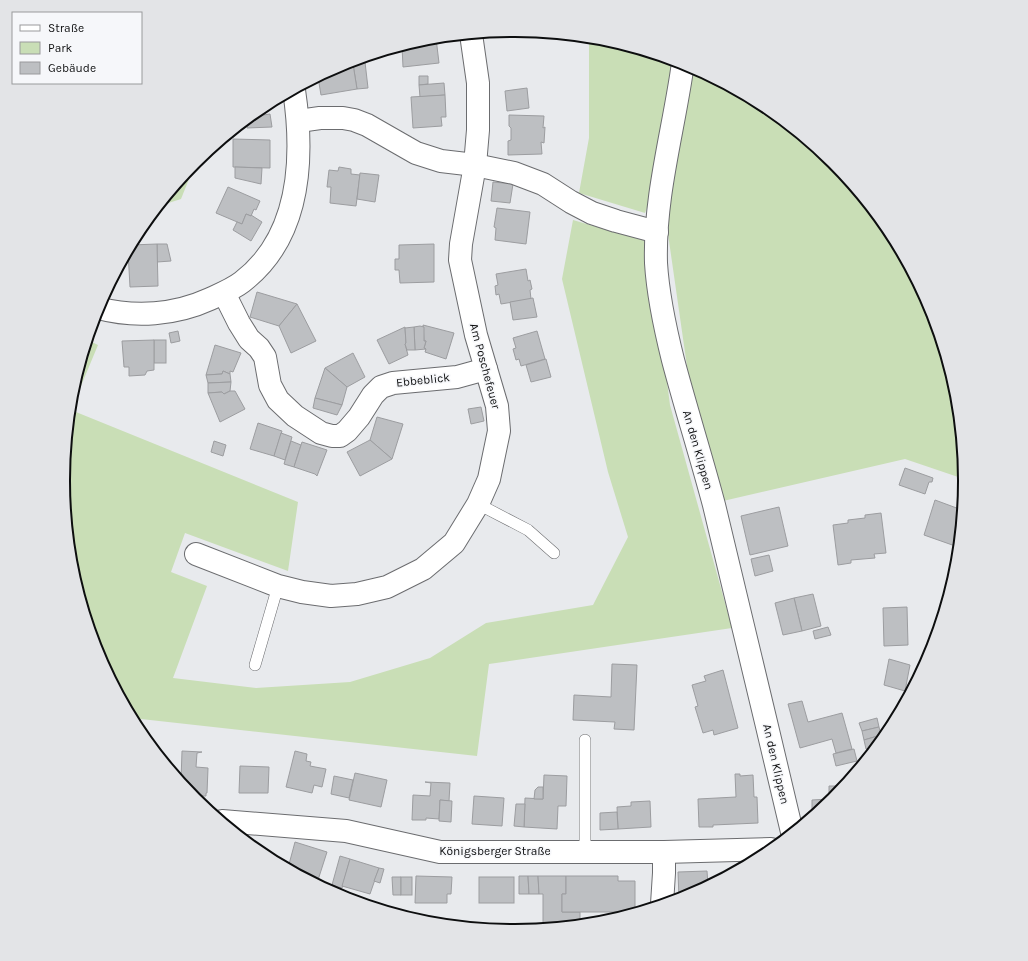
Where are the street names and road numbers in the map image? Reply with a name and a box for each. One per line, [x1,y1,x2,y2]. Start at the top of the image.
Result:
street label: Am Poschefeuer [467,322,503,411]
street label: Ebbeblick [395,370,451,390]
street label: An den Klippen [680,409,716,491]
street label: An den Klippen [760,722,792,806]
street label: Königsberger Straße [439,844,551,858]

